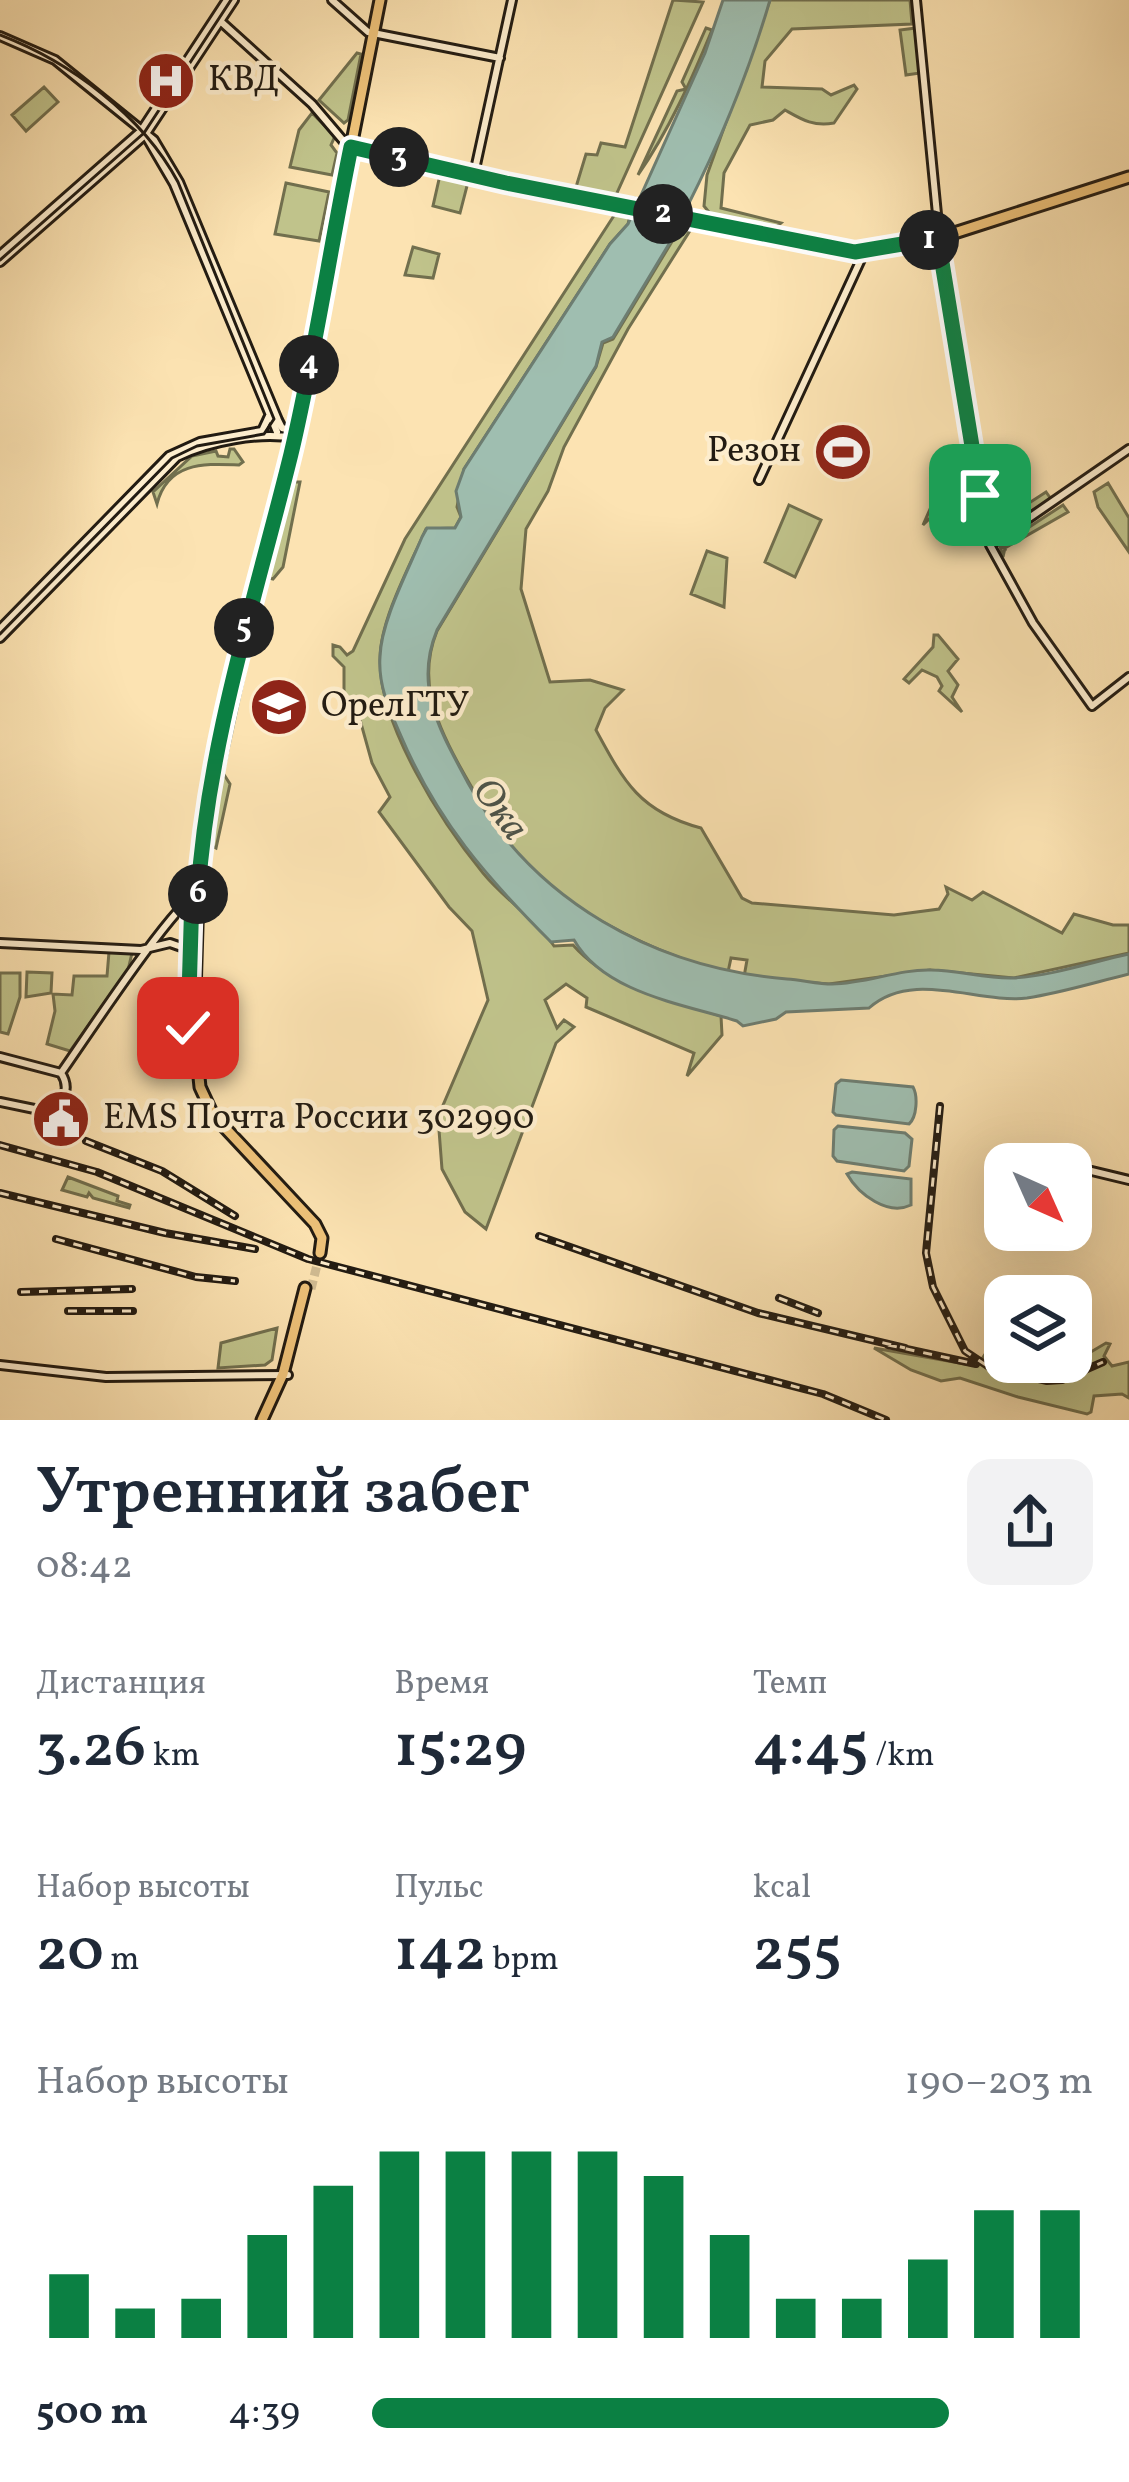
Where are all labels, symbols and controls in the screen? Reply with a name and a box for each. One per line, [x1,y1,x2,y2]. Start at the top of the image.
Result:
hospital icon: КВД [135,50,197,112]
place label: КВД [208,56,280,106]
pin: 3 [369,127,429,187]
text: 3 [391,134,407,180]
pin: 2 [633,184,693,244]
text: 2 [654,191,672,237]
pin: 1 [899,210,959,270]
text: 1 [922,217,936,263]
pin: 4 [279,335,339,395]
text: 4 [299,342,319,388]
sports icon: Резон [812,421,874,483]
place label: Резон [707,427,801,477]
pin [929,444,1031,546]
icon: arrive [947,462,1013,528]
pin: 5 [214,598,274,658]
text: 5 [236,605,252,651]
school or university icon: ОрелГТУ [248,676,310,738]
place label: ОрелГТУ [321,682,469,732]
water label: Ока [458,768,540,852]
pin: 6 [168,864,228,924]
text: 6 [189,871,207,917]
pin [137,977,239,1079]
icon: check [155,995,221,1061]
public building icon: EMS Почта России 302990 [30,1088,92,1150]
place label: EMS Почта России 302990 [103,1094,534,1144]
north arrow [984,1143,1092,1251]
map controls [984,1143,1092,1383]
button: layers [984,1275,1092,1383]
text: Утренний забег [36,1449,530,1541]
button: share [967,1459,1093,1585]
text: 08:42 [36,1540,133,1594]
text: Дистанция [36,1662,206,1708]
text: Время [394,1662,489,1708]
text: Темп [753,1662,827,1708]
text: 3.26 [36,1708,146,1791]
text: 15:29 [394,1708,526,1791]
text: 4:45 [753,1708,869,1791]
text: km [146,1734,200,1780]
text: /km [869,1734,934,1780]
text: Набор высоты [36,1866,250,1912]
text: Пульс [394,1866,483,1912]
text: kcal [753,1866,811,1912]
text: 20 [36,1912,104,1995]
text: 142 [394,1912,486,1995]
text: 255 [753,1912,842,1995]
text: m [104,1938,140,1984]
text: bpm [486,1938,559,1984]
text: Набор высоты [36,2056,289,2110]
text: 190–203 m [905,2056,1093,2110]
text: 500 m [36,2386,148,2440]
text: 4:39 [228,2386,300,2440]

